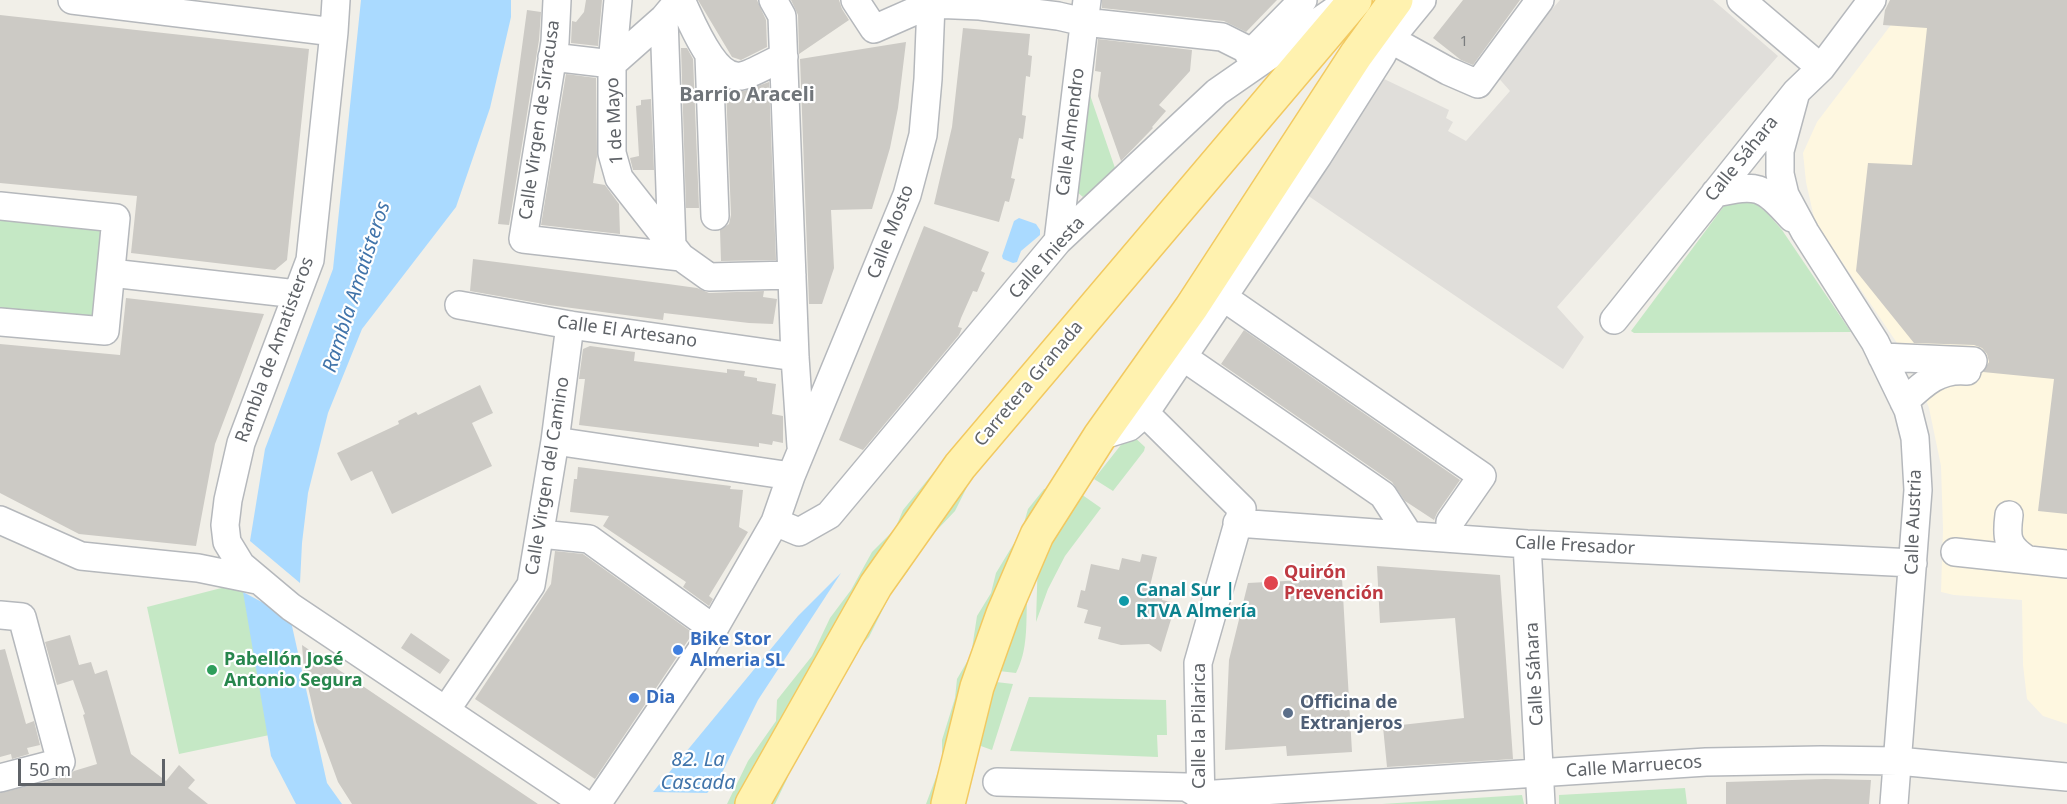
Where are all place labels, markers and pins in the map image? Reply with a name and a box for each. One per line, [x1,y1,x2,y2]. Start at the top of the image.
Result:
place label: Quirón Prevención [1284,562,1384,604]
marker: Quirón Prevención [1262,574,1280,592]
place label: Canal Sur | RTVA Almería [1136,580,1257,622]
marker: Canal Sur | RTVA Almería [1117,594,1131,608]
place label: Bike Stor Almeria SL [690,629,785,672]
marker: Bike Stor Almeria SL [671,643,685,657]
place label: Pabellón José Antonio Segura [224,649,362,692]
marker: Pabellón José Antonio Segura [205,663,219,677]
place label: Dia [646,687,675,709]
marker: Dia [627,691,641,705]
place label: Officina de Extranjeros [1300,692,1403,734]
marker: Officina de Extranjeros [1281,706,1295,720]

